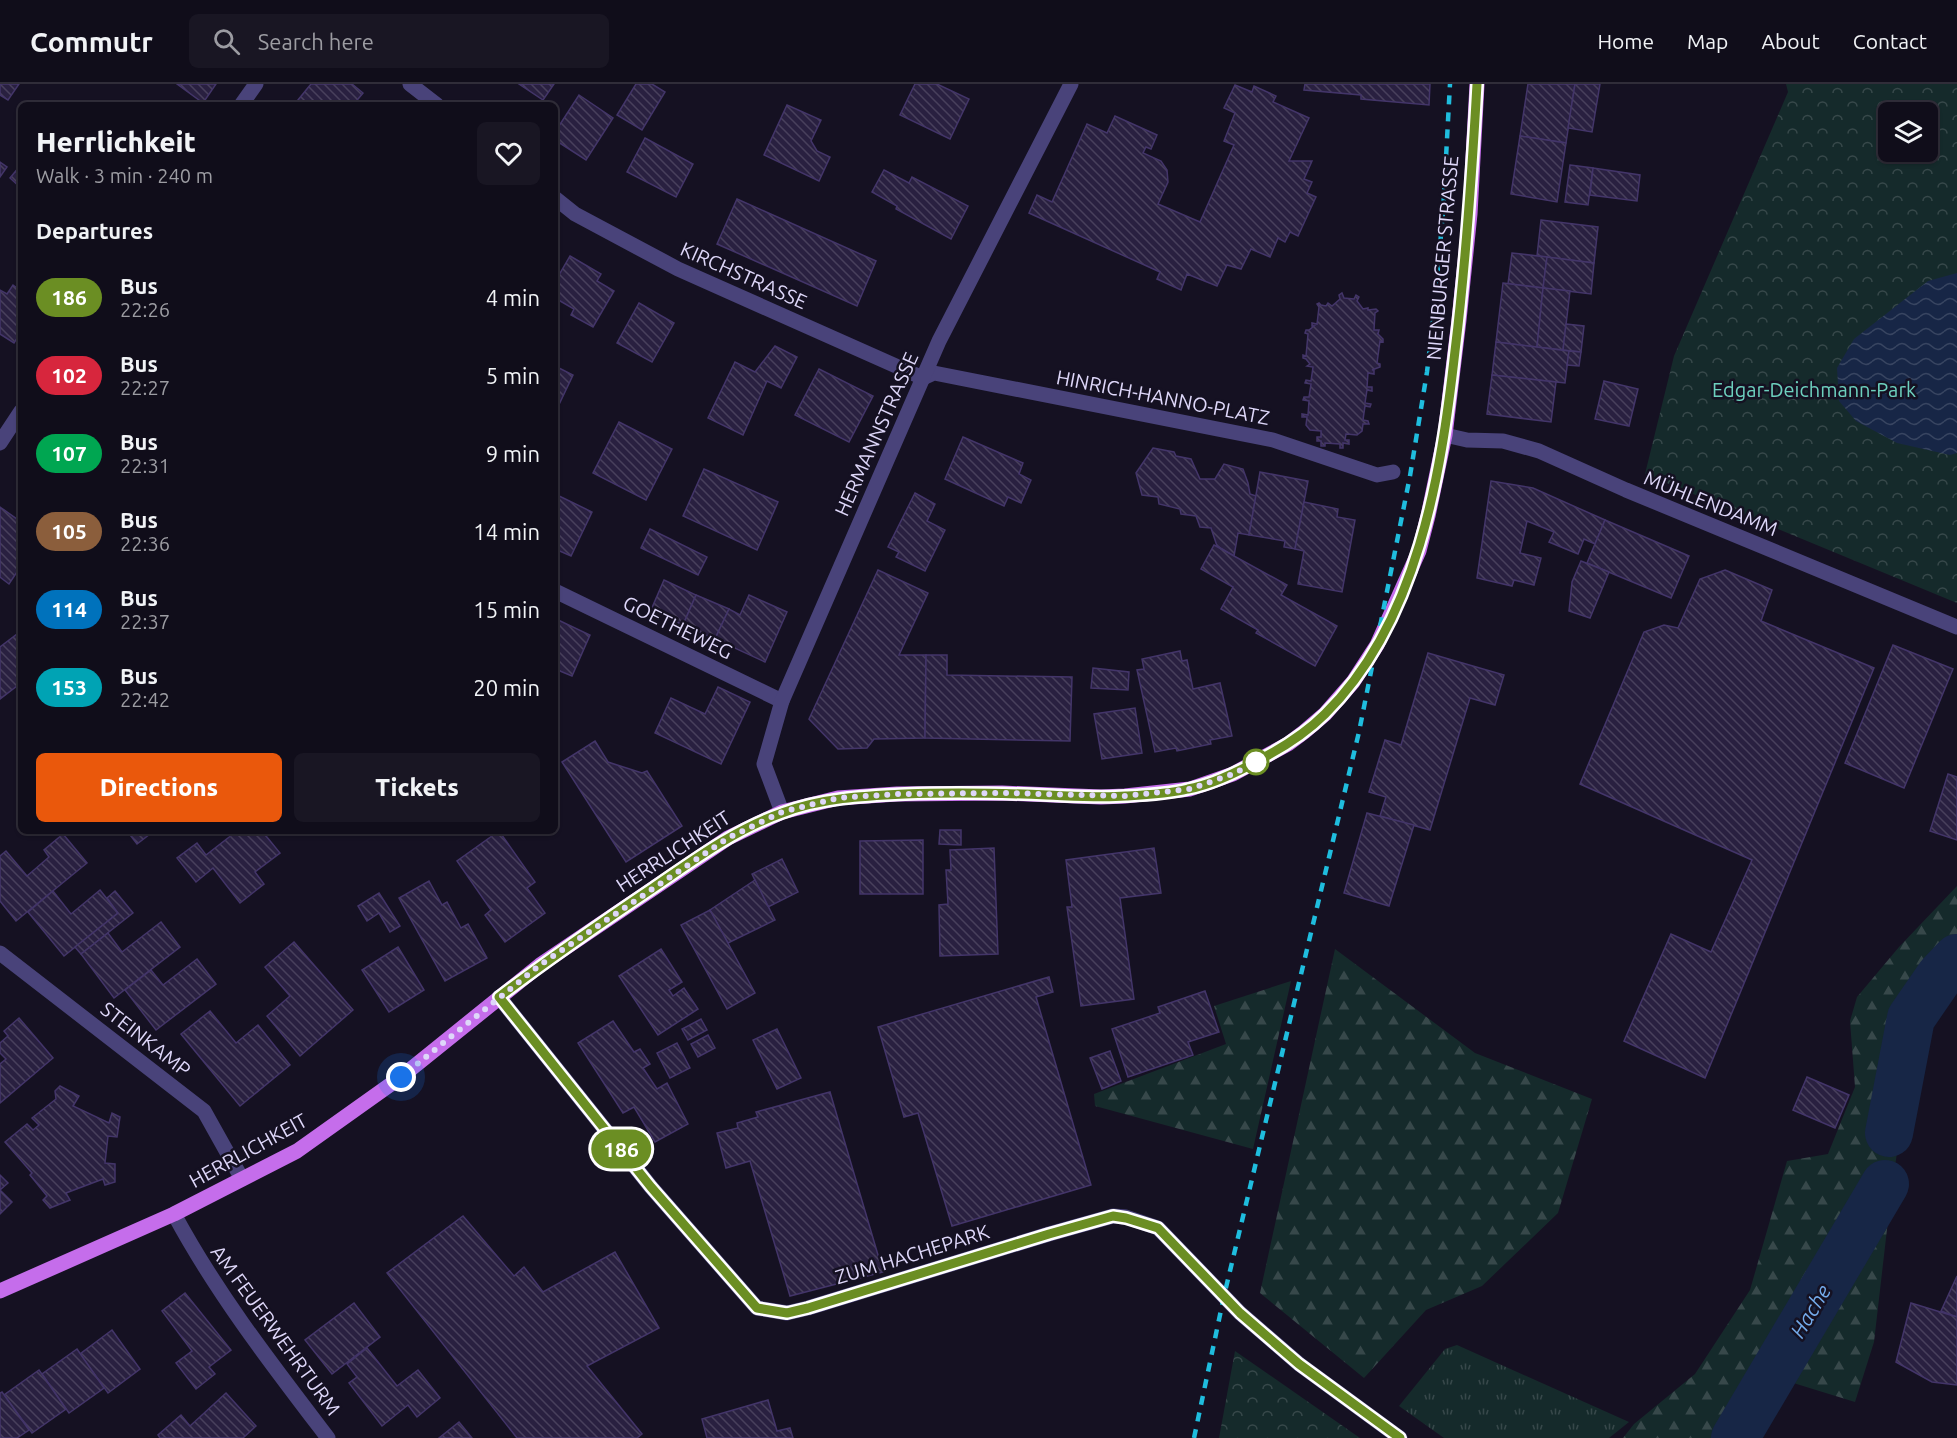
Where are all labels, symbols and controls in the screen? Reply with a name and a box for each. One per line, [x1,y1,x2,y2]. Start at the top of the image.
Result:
search box [189,14,609,68]
icon: search [210,25,243,58]
text: Commutr [30,26,153,57]
text: Search here [258,29,374,54]
text: Home [1597,29,1654,53]
text: Map [1687,29,1728,53]
text: About [1761,29,1820,53]
text: Contact [1853,29,1927,53]
map controls [1878,102,1938,162]
button: layers [1878,102,1938,162]
button: heart [477,122,540,185]
text: Herrlichkeit [36,126,196,157]
street label: NIENBURGER STRASSE [1422,155,1462,361]
text: Walk · 3 min · 240 m [36,164,213,187]
text: Departures [36,218,153,243]
street label: KIRCHSTRASSE [677,237,811,313]
text: Bus [120,273,158,298]
text: 186 [51,285,87,309]
text: 4 min [486,285,540,310]
text: 22:26 [120,298,170,321]
street label: HERMANNSTRASSE [830,349,922,519]
text: Bus [120,351,158,376]
text: 102 [51,363,87,387]
text: 5 min [486,363,540,388]
street label: HINRICH-HANNO-PLATZ [1054,365,1272,429]
text: 22:27 [120,376,170,399]
park label: Edgar-Deichmann-Park [1712,378,1916,401]
text: Bus [120,429,158,454]
text: 107 [51,441,87,465]
text: 9 min [486,441,540,466]
text: 22:31 [120,454,170,477]
street label: MÜHLENDAMM [1641,466,1781,540]
text: Bus [120,507,158,532]
text: 105 [51,519,87,543]
text: 14 min [473,519,540,544]
text: 22:36 [120,532,170,555]
text: Bus [120,585,158,610]
street label: GOETHEWEG [620,591,736,663]
text: 114 [51,597,87,621]
text: 15 min [473,597,540,622]
text: 22:37 [120,610,170,633]
text: Bus [120,663,158,688]
text: 153 [51,675,87,699]
text: 20 min [473,675,540,700]
text: 22:42 [120,688,170,711]
unlabelled marker [1243,749,1269,775]
button: Directions [36,753,282,822]
button: Tickets [294,753,540,822]
street label: HERRLICHKEIT [612,806,734,896]
street label: STEINKAMP [97,997,195,1081]
your location [386,1062,416,1092]
street label: HERRLICHKEIT [185,1108,311,1192]
line badge: 186 [586,1130,656,1168]
text: 186 [603,1137,639,1161]
street label: ZUM HACHEPARK [832,1220,992,1288]
street label: AM FEUERWEHRTURM [207,1240,345,1420]
water label: Hache [1785,1280,1835,1342]

